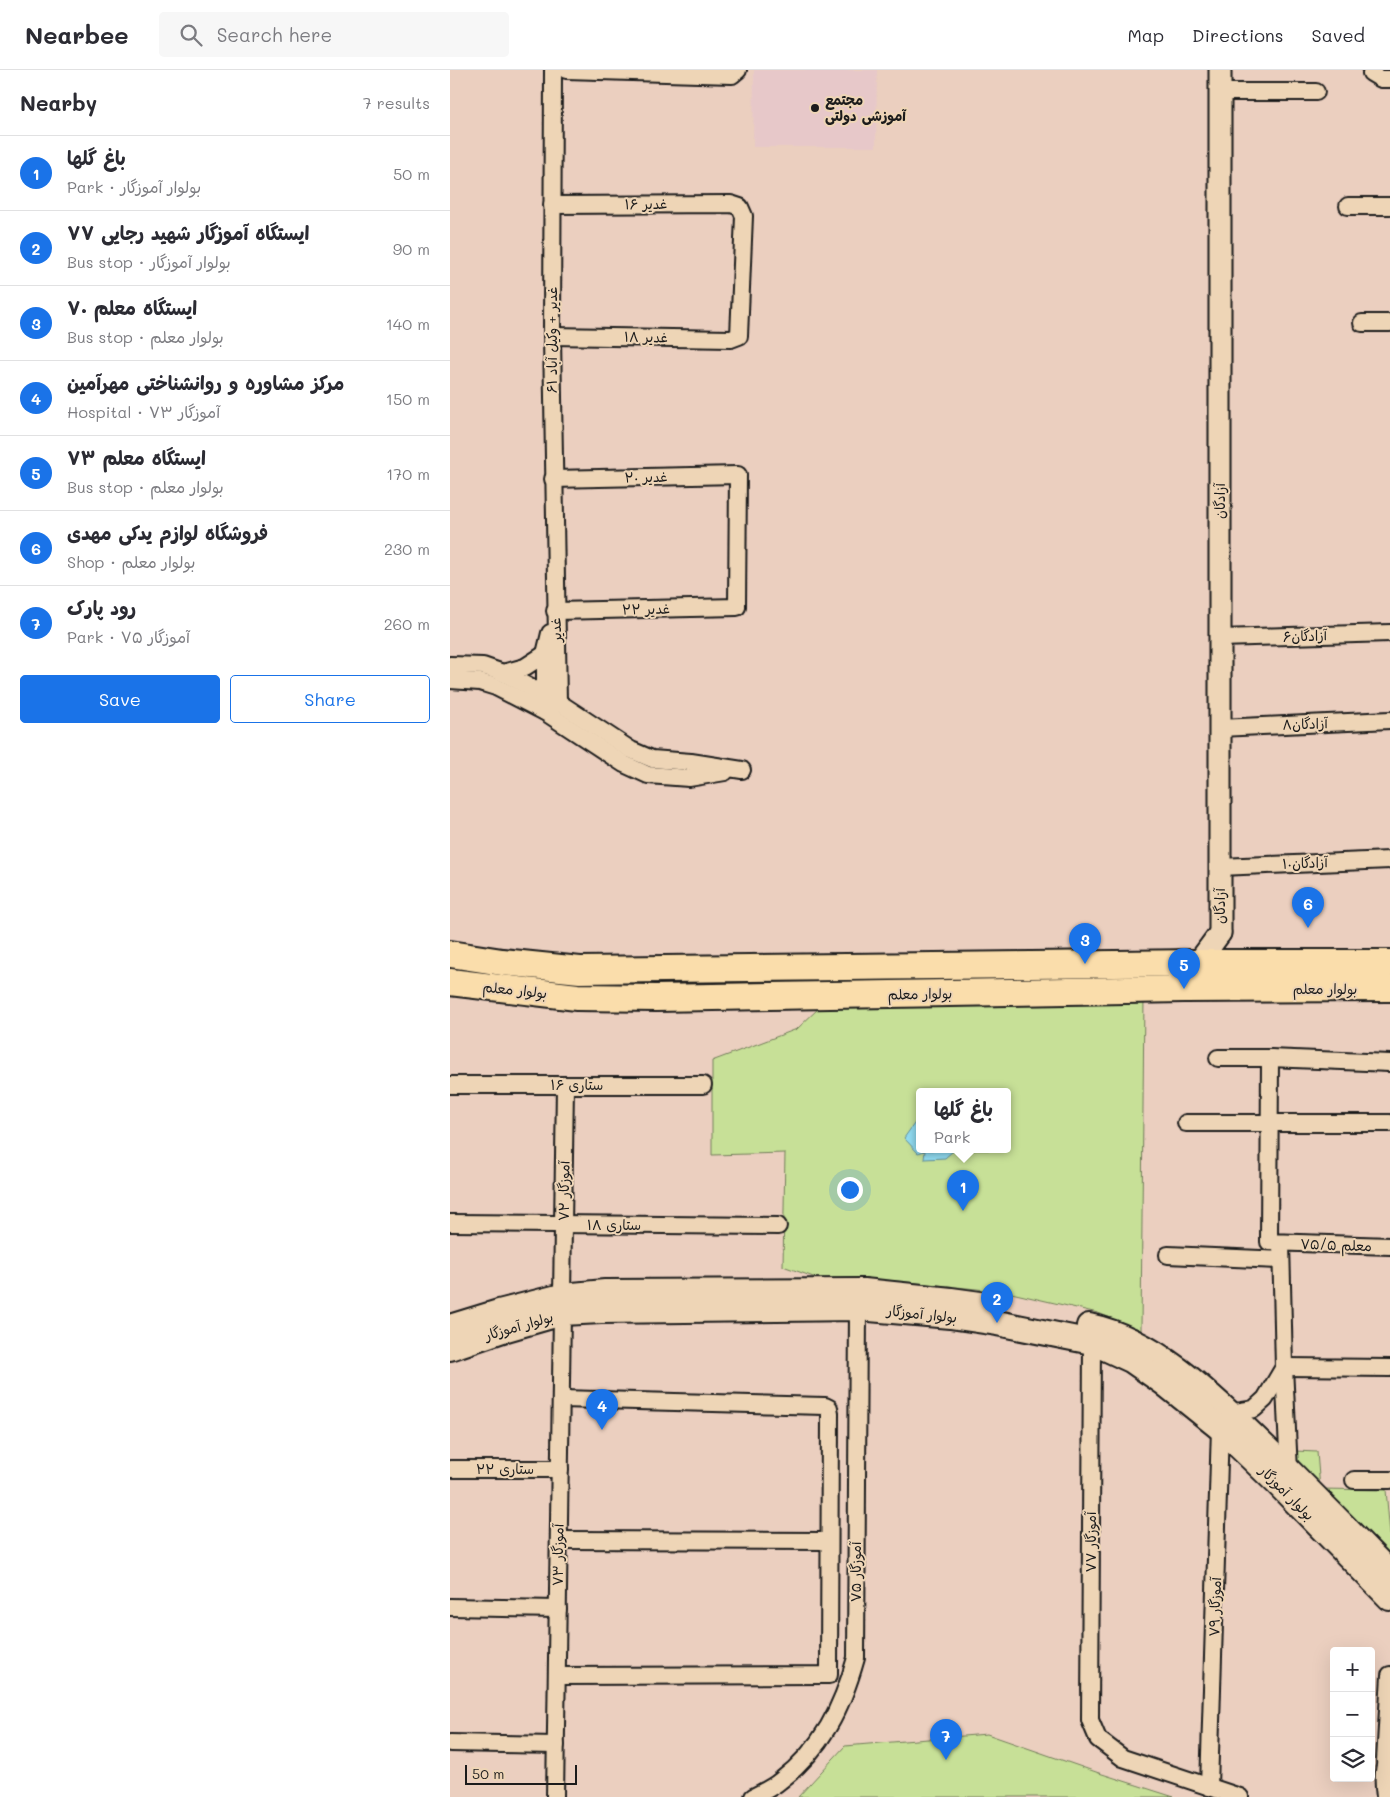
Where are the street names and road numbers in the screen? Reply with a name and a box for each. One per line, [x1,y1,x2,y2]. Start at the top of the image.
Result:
street label: غدیر ۱۶ [625,194,667,213]
street label: غدیر + وکیل آباد ۶۱ [542,287,561,393]
street label: غدیر ۱۸ [624,327,668,346]
street label: غدیر ۲۰ [624,467,668,486]
street label: آزادگان [1210,483,1229,519]
street label: غدیر ۲۲ [622,599,670,618]
street label: غدیر [546,617,565,644]
street label: آزادگان۶ [1283,625,1328,646]
street label: آزادگان۸ [1282,713,1329,734]
street label: آزادگان۱۰ [1282,852,1329,873]
street label: آزادگان [1210,888,1229,924]
street label: بولوار معلم [482,977,548,1004]
street label: بولوار معلم [1293,979,1357,1000]
street label: بولوار معلم [888,983,952,1006]
street label: ستاری ۱۶ [551,1075,603,1094]
street label: ۷۲ آموزگار [553,1160,574,1221]
street label: ستاری ۱۸ [587,1215,641,1234]
street label: معلم ۷۵/۵ [1300,1234,1372,1257]
street label: بولوار آموزگار [885,1300,958,1328]
street label: بولوار آموزگار [481,1307,556,1346]
street label: ستاری ۲۲ [476,1459,534,1478]
street label: بولوار آموزگار [1254,1460,1319,1525]
street label: ۷۷ آموزگار [1081,1511,1100,1572]
street label: ۷۳ آموزگار [547,1523,568,1586]
street label: آموزگار ۷۵ [846,1541,865,1602]
street label: ۷۹ آموزگار [1204,1576,1225,1637]

